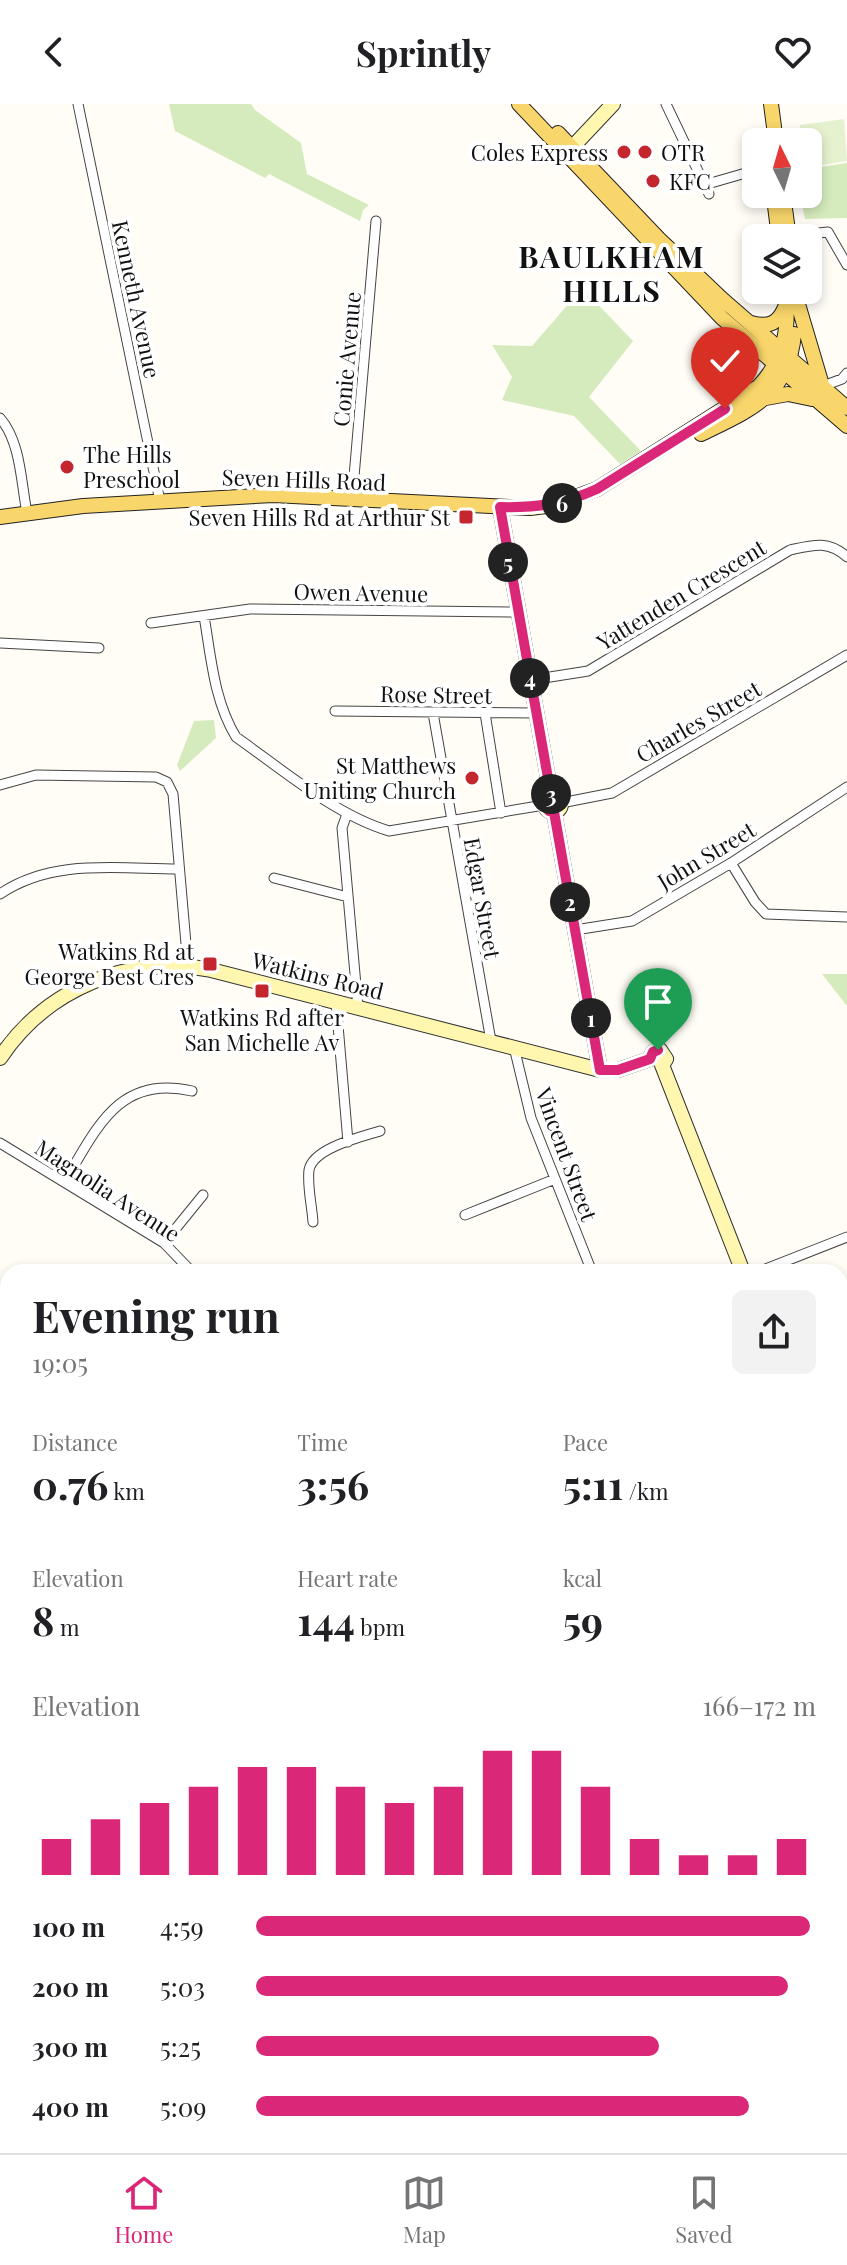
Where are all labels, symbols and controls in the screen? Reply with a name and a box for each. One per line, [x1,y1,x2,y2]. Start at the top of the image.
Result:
text: Sprintly [356,28,491,76]
icon: back [32,30,76,74]
icon: heart [771,30,815,74]
north arrow [742,128,822,208]
map controls [742,128,822,304]
place label: Coles Express [471,137,608,167]
place label: OTR [661,137,706,167]
marker: Coles Express [615,143,633,161]
marker: OTR [636,143,654,161]
place label: KFC [669,166,711,196]
marker: KFC [644,172,662,190]
street label: Kenneth Avenue [106,217,168,381]
button: layers [742,224,822,304]
district label: BAULKHAM HILLS [518,236,706,310]
street label: Conie Avenue [325,290,367,428]
pin [691,327,759,409]
icon: check [703,339,747,383]
place label: The Hills Preschool [83,439,180,494]
marker: The Hills Preschool [58,458,76,476]
street label: Seven Hills Road [221,461,387,497]
pin: 6 [542,483,582,523]
text: 6 [556,488,568,518]
place label: Seven Hills Rd at Arthur St [189,502,451,532]
marker: Seven Hills Rd at Arthur St [457,508,475,526]
street label: Yattenden Crescent [590,531,772,657]
pin: 5 [488,542,528,582]
text: 5 [503,547,513,577]
street label: Owen Avenue [293,576,429,608]
pin: 4 [510,658,550,698]
text: 4 [524,663,536,693]
street label: Charles Street [630,672,767,769]
street label: Rose Street [380,678,493,710]
place label: St Matthews Uniting Church [304,750,456,805]
marker: St Matthews Uniting Church [463,769,481,787]
pin: 3 [531,774,571,814]
text: 3 [546,779,556,809]
street label: John Street [651,813,762,897]
street label: Edgar Street [458,835,509,962]
pin: 2 [550,882,590,922]
text: 2 [564,887,576,917]
place label: Watkins Rd at George Best Cres [25,936,195,991]
street label: Watkins Road [248,944,387,1006]
marker: Watkins Rd at George Best Cres [201,955,219,973]
pin [624,968,692,1050]
icon: arrive [636,980,680,1024]
marker: Watkins Rd after San Michelle Av [253,982,271,1000]
pin: 1 [571,998,611,1038]
place label: Watkins Rd after San Michelle Av [179,1002,344,1057]
text: 1 [587,1003,595,1033]
street label: Vincent Street [529,1082,605,1226]
street label: Magnolia Avenue [30,1132,186,1248]
text: Evening run [32,1285,280,1344]
button: share [732,1290,816,1374]
text: 19:05 [32,1345,88,1380]
text: Distance [32,1427,118,1457]
text: Time [297,1427,348,1457]
text: Pace [563,1427,608,1457]
text: 0.76 [32,1457,108,1510]
text: 3:56 [297,1457,369,1510]
text: 5:11 [563,1457,623,1510]
text: km [108,1476,145,1506]
text: /km [623,1476,669,1506]
text: Elevation [32,1563,124,1593]
text: Heart rate [297,1563,398,1593]
text: kcal [563,1563,602,1593]
text: 8 [32,1593,54,1646]
text: 144 [297,1593,355,1646]
text: 59 [563,1593,603,1646]
text: m [54,1612,79,1642]
text: bpm [355,1612,405,1642]
text: Elevation [32,1688,140,1723]
text: 166–172 m [702,1688,816,1723]
text: 100 m [32,1909,105,1944]
text: 4:59 [160,1909,204,1944]
text: 200 m [32,1969,109,2004]
text: 5:03 [160,1969,205,2004]
text: 300 m [32,2029,108,2064]
text: 5:25 [160,2029,201,2064]
text: 400 m [32,2089,109,2124]
text: 5:09 [160,2089,207,2124]
tab: Home [114,2171,173,2249]
tab: Map [402,2171,446,2249]
tab: Saved [675,2171,733,2249]

